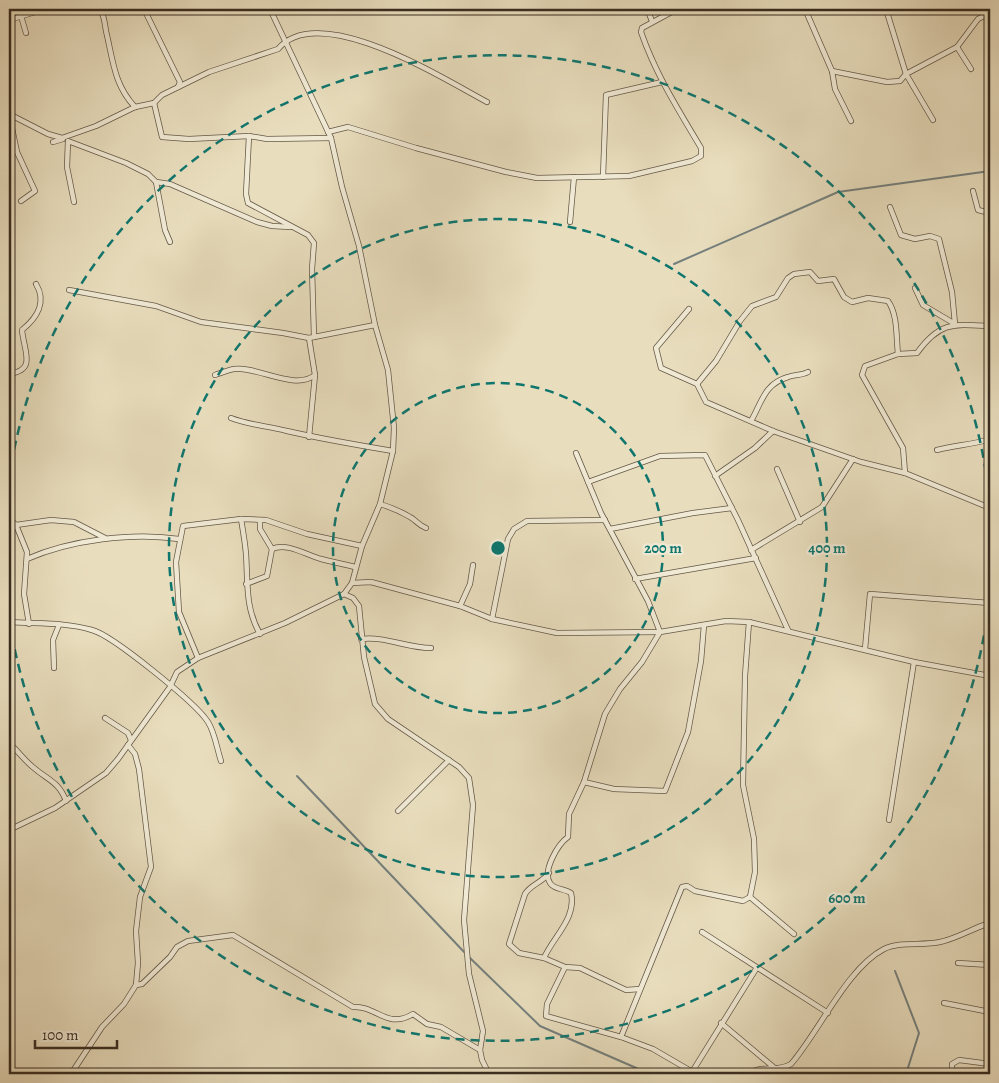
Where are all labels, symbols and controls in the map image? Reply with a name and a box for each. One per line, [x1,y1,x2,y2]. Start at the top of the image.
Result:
text: 200 m [644,538,682,558]
text: 400 m [808,538,846,558]
centre of rings [489,539,507,557]
text: 600 m [828,888,866,908]
scale bar [35,1018,118,1050]
text: 100 m [42,1025,79,1045]

